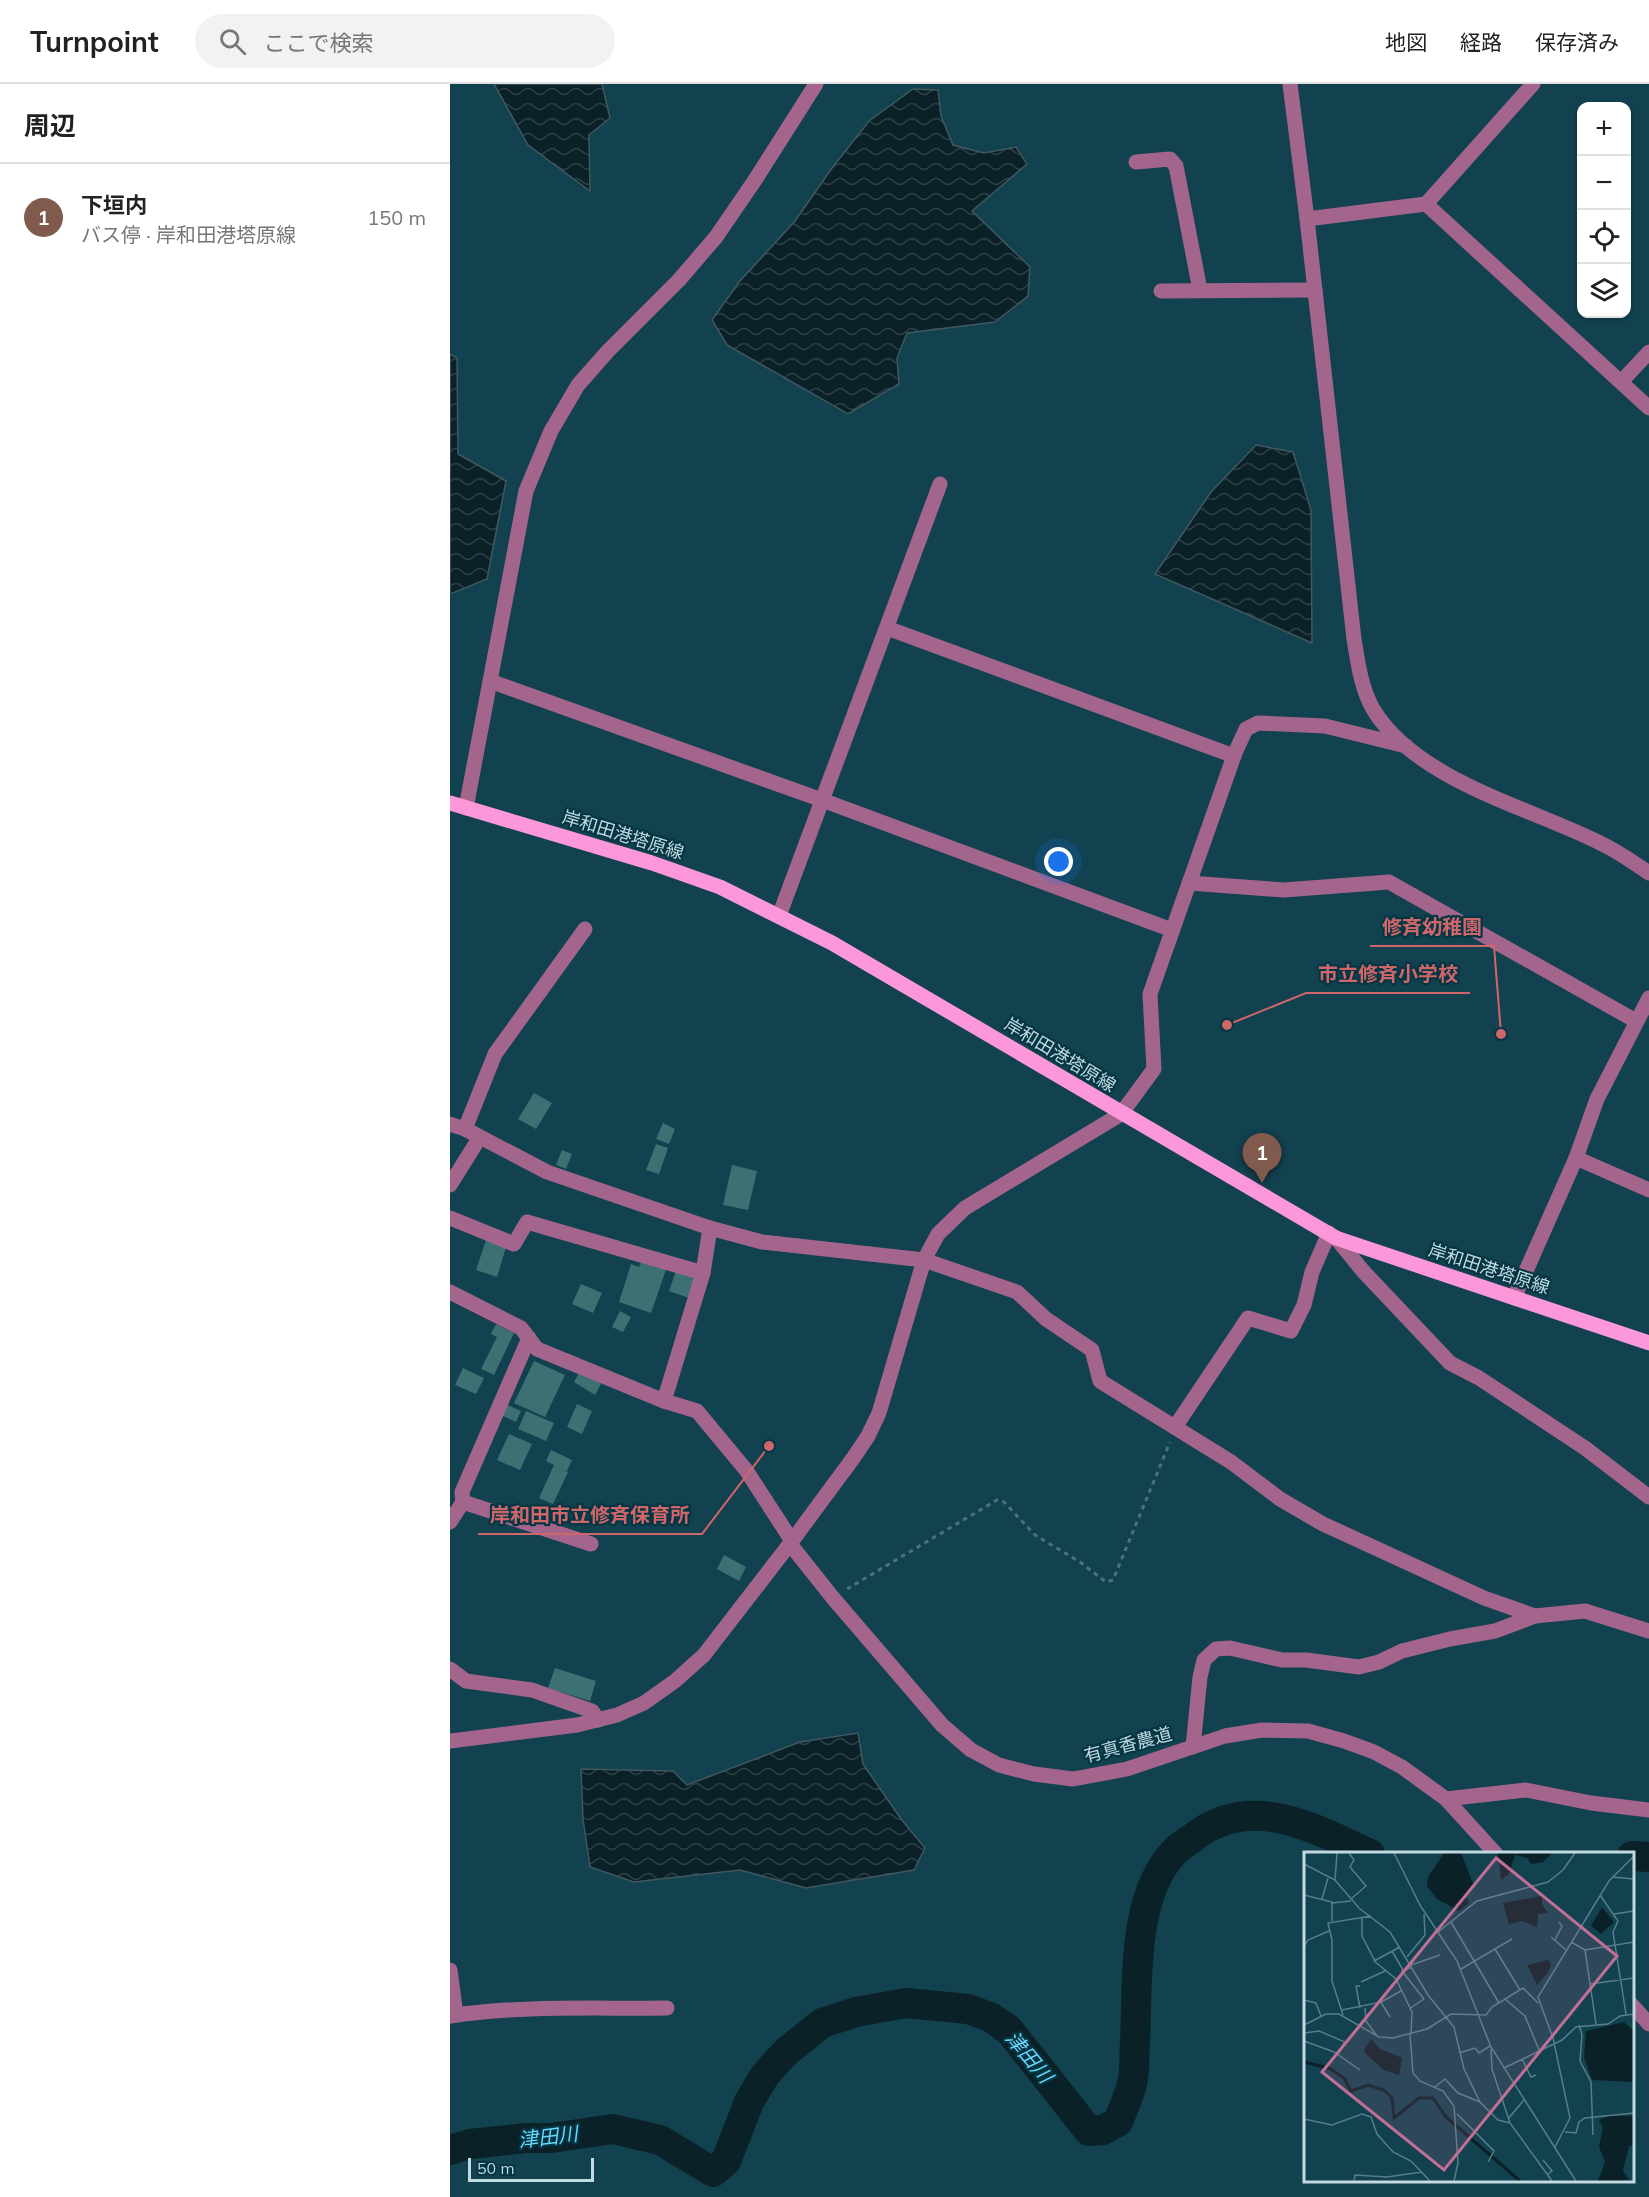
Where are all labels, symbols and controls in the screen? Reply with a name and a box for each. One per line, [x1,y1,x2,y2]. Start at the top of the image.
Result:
search box [195,14,615,68]
text: Turnpoint [30,24,159,59]
icon: search [216,25,249,58]
text: ここで検索 [264,29,374,57]
text: 地図 [1385,29,1427,55]
text: 経路 [1460,29,1502,55]
text: 保存済み [1535,29,1619,55]
map controls [1577,102,1631,318]
button: + [1577,102,1631,156]
text: 周辺 [24,109,76,142]
button: − [1577,156,1631,210]
text: 下垣内 [81,191,147,219]
text: 1 [38,205,50,230]
text: 150 m [367,205,426,230]
button: locate [1577,210,1631,264]
text: バス停 · 岸和田港塔原線 [81,222,296,247]
button: layers [1577,264,1631,318]
street label: 岸和田港塔原線 [560,805,687,864]
your location [1044,847,1073,876]
callout: 修斉幼稚園 [1370,908,1494,946]
text: 修斉幼稚園 [1382,914,1482,939]
callout: 市立修斉小学校 [1306,955,1470,993]
text: 市立修斉小学校 [1318,961,1458,986]
street label: 岸和田港塔原線 [1000,1012,1120,1097]
pin: 1 [1242,1134,1282,1183]
street label: 岸和田港塔原線 [1426,1238,1553,1299]
callout: 岸和田市立修斉保育所 [478,1496,702,1534]
text: 岸和田市立修斉保育所 [490,1502,690,1527]
street label: 有真香農道 [1081,1722,1174,1767]
inset map [1304,1852,1634,2182]
water label: 津田川 [1001,2026,1060,2089]
water label: 津田川 [517,2120,581,2153]
scale bar [468,2155,594,2182]
text: 50 m [477,2158,514,2178]

